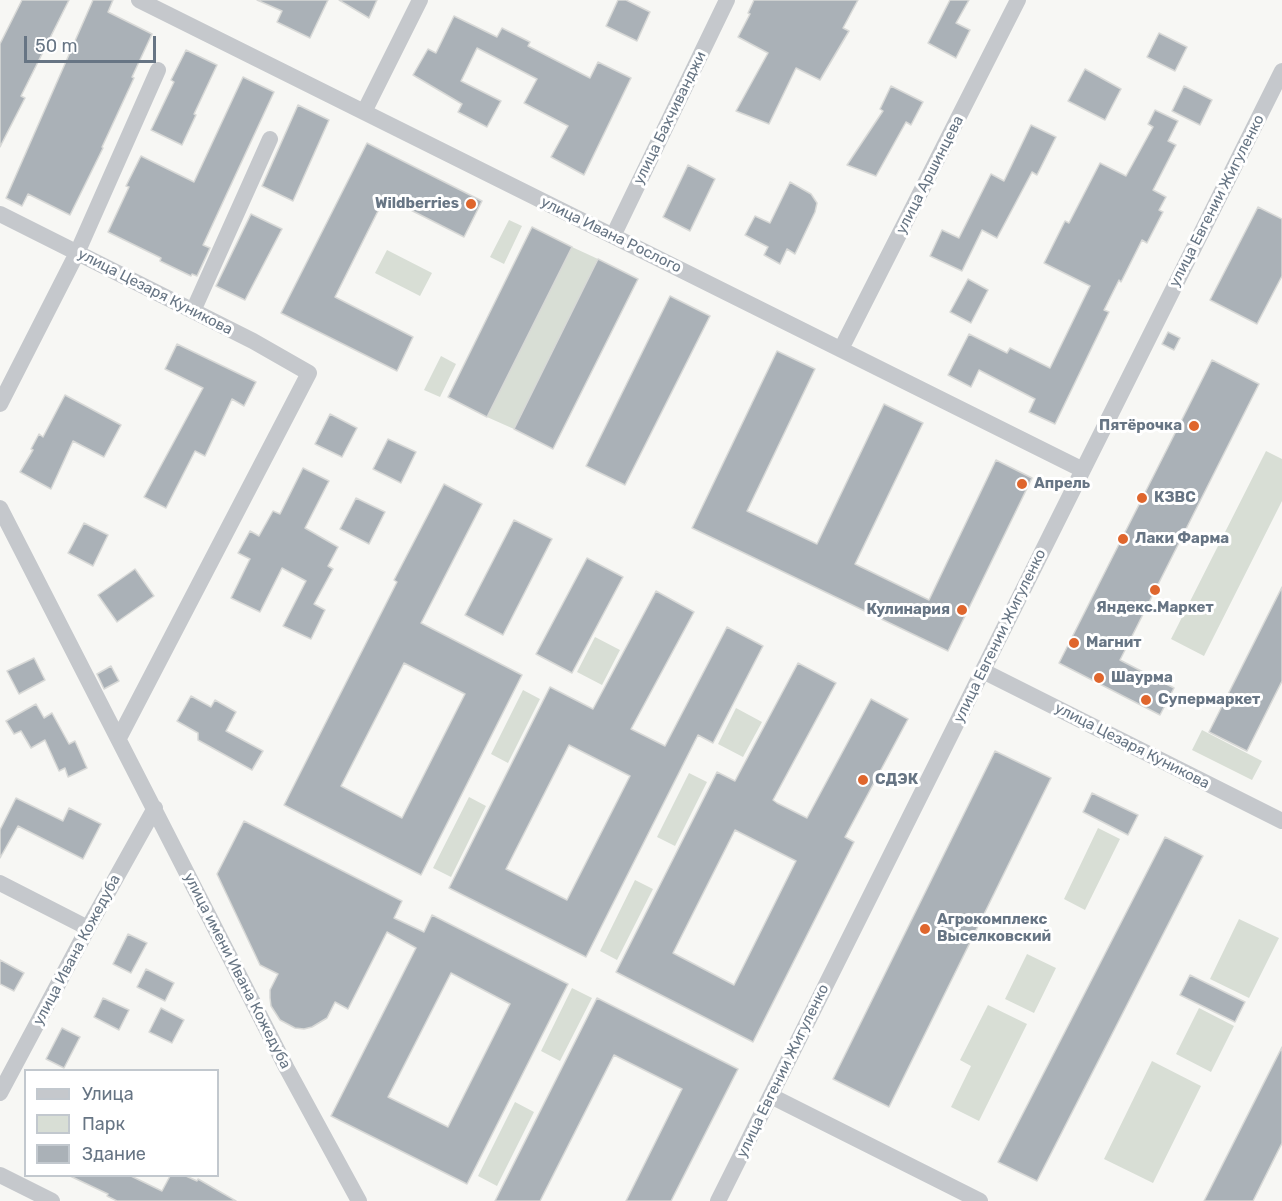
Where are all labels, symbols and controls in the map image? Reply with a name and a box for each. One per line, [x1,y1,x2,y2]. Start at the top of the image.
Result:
scale bar [27,24,159,62]
text: 50 m [35,35,78,57]
street label: улица Бахчиванджи [630,48,710,188]
street label: улица Евгении Жигуленко [1166,112,1268,290]
street label: улица Аршинцева [892,113,968,237]
street label: улица Ивана Рослого [538,193,684,277]
place label: Wildberries [375,195,459,213]
marker: Wildberries [464,197,478,211]
street label: улица Цезаря Куникова [75,245,235,339]
place label: Пятёрочка [1099,417,1182,435]
marker: Пятёрочка [1187,419,1201,433]
place label: Апрель [1034,475,1090,493]
marker: Апрель [1015,477,1029,491]
place label: КЗВС [1154,489,1196,507]
marker: КЗВС [1135,491,1149,505]
place label: Лаки Фарма [1135,530,1229,548]
marker: Лаки Фарма [1116,532,1130,546]
street label: улица Евгении Жигуленко [950,546,1050,726]
marker: Яндекс.Маркет [1148,583,1162,597]
place label: Яндекс.Маркет [1096,599,1214,617]
place label: Кулинария [866,601,950,619]
marker: Кулинария [955,603,969,617]
place label: Магнит [1086,634,1142,652]
marker: Магнит [1067,636,1081,650]
place label: Шаурма [1111,669,1173,687]
marker: Шаурма [1092,671,1106,685]
place label: Супермаркет [1158,691,1260,709]
marker: Супермаркет [1139,693,1153,707]
street label: улица Цезаря Куникова [1052,699,1212,793]
place label: СДЭК [875,771,918,789]
marker: СДЭК [856,773,870,787]
street label: улица имени Ивана Кожедуба [180,870,294,1072]
street label: улица Ивана Кожедуба [30,872,124,1028]
place label: Агрокомплекс Выселковский [937,911,1051,946]
marker: Агрокомплекс Выселковский [918,922,932,936]
street label: улица Евгении Жигуленко [733,981,833,1161]
legend [24,1069,219,1177]
text: Улица [82,1083,134,1105]
text: Парк [82,1113,125,1135]
text: Здание [82,1143,146,1165]

